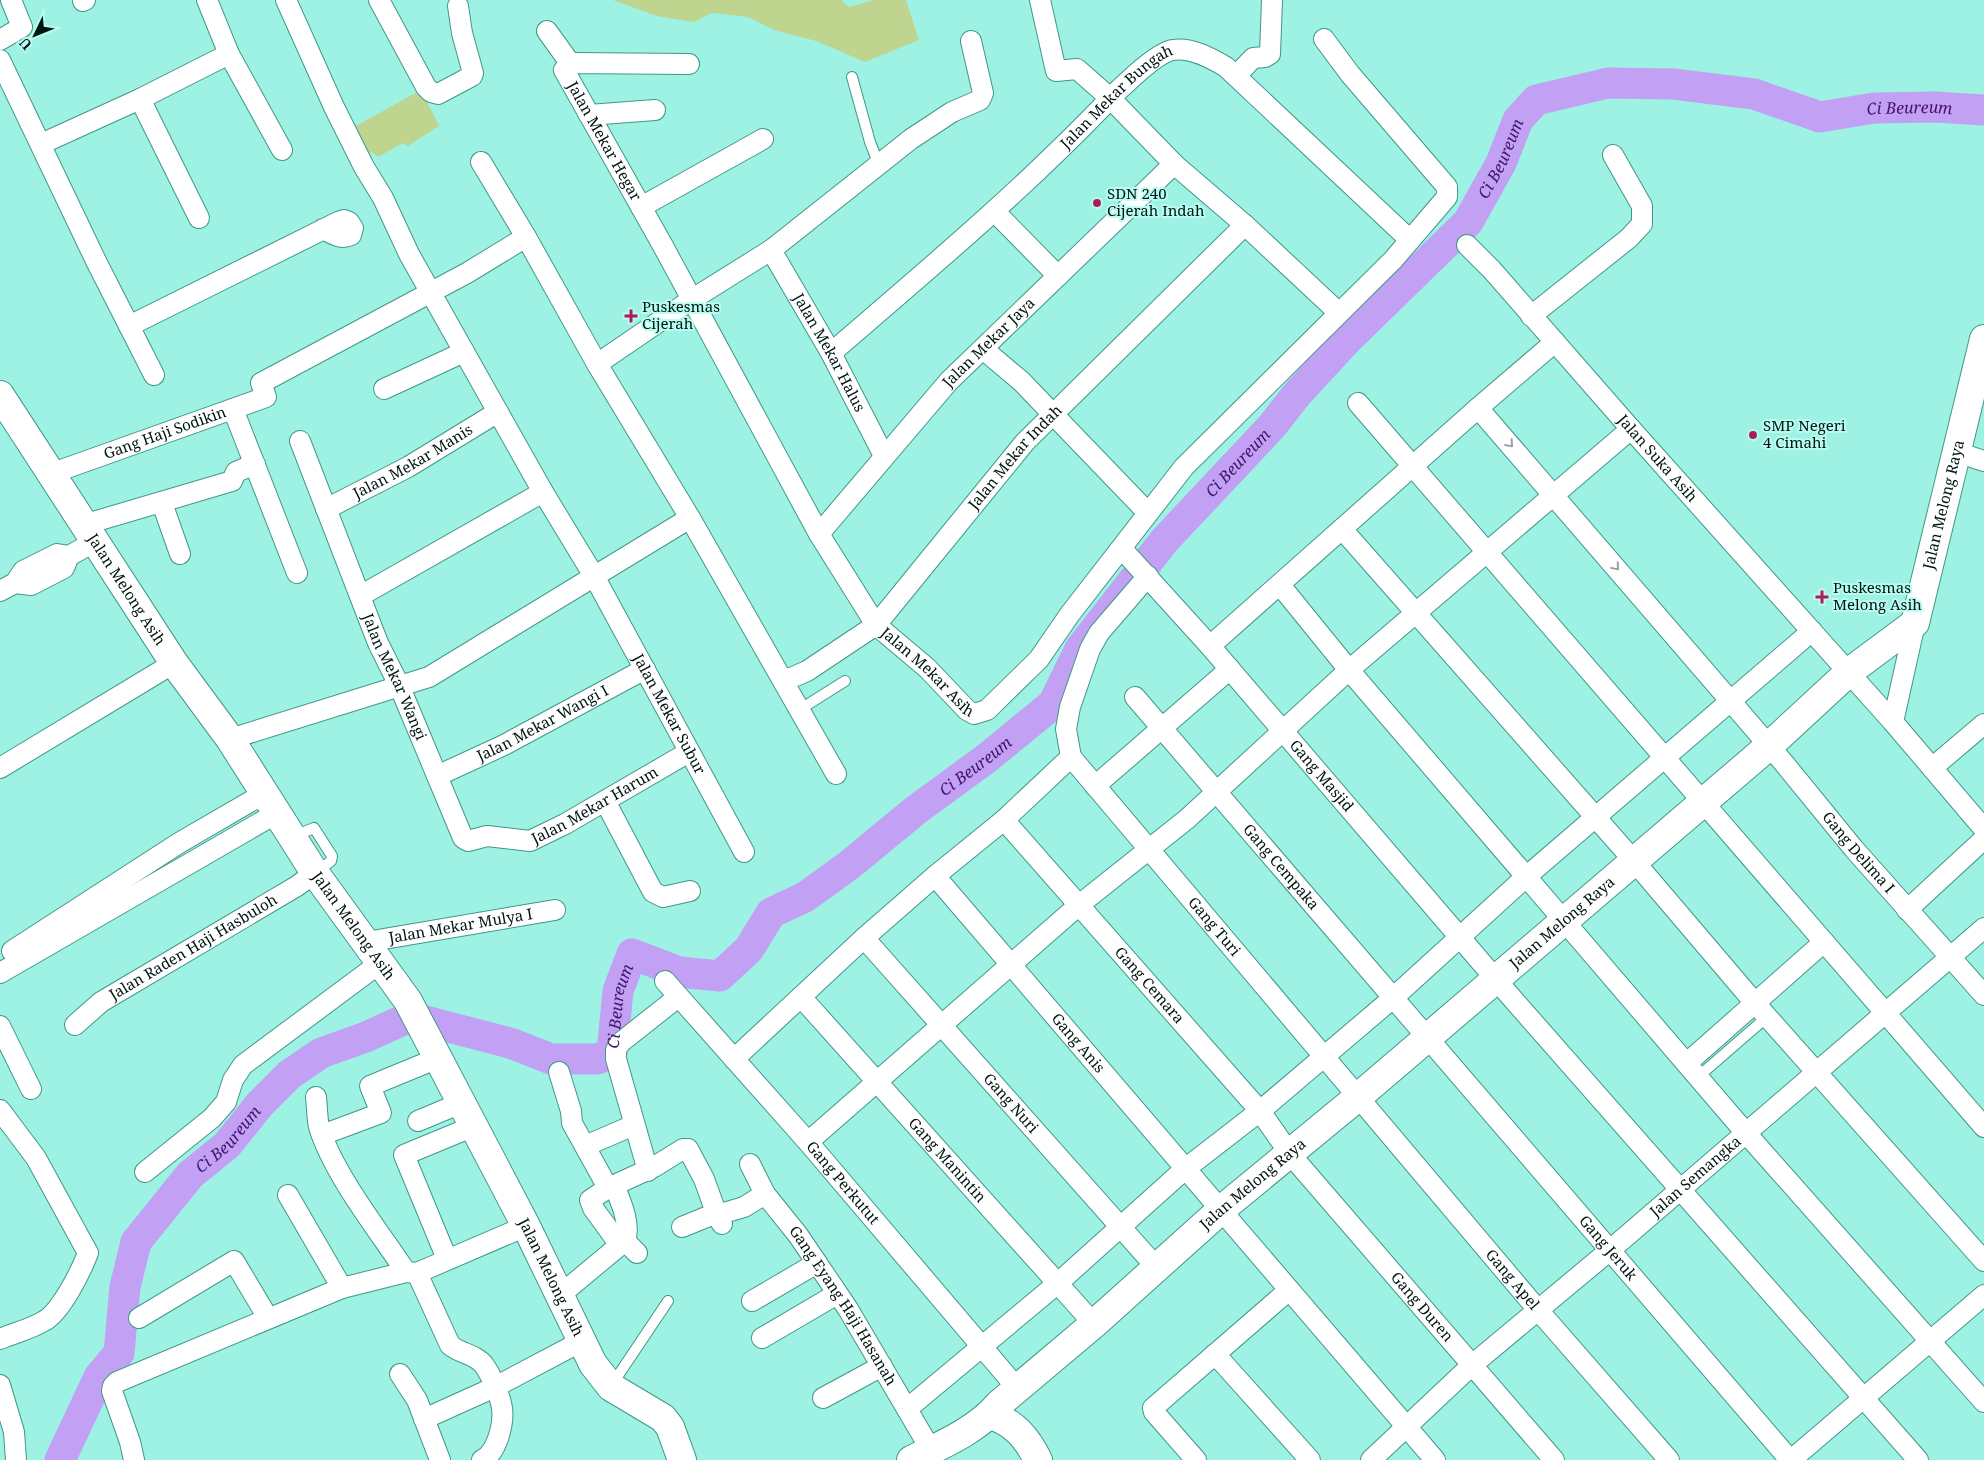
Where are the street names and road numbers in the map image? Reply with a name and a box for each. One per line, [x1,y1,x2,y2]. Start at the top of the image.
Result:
street label: Jalan Mekar Bungah [1055,39,1176,153]
street label: Jalan Mekar Hegar [563,76,647,204]
street label: Jalan Mekar Halus [789,288,871,415]
street label: Jalan Mekar Jaya [936,293,1039,392]
street label: Jalan Mekar Indah [962,400,1066,514]
street label: Gang Haji Sodikin [101,401,229,463]
street label: Jalan Suka Asih [1613,409,1703,506]
street label: Jalan Mekar Manis [348,419,476,503]
street label: Jalan Melong Raya [1917,438,1968,572]
street label: Jalan Melong Asih [83,529,171,649]
street label: Jalan Mekar Wangi [358,609,432,743]
street label: Jalan Mekar Asih [876,622,978,721]
street label: Jalan Mekar Subur [629,649,711,777]
street label: Jalan Mekar Wangi I [472,680,611,766]
street label: Gang Masjid [1286,735,1359,815]
street label: Jalan Mekar Harum [527,761,661,848]
street label: Gang Delima I [1818,807,1900,897]
street label: Gang Cempaka [1239,819,1324,913]
street label: Jalan Melong Asih [308,866,401,984]
street label: Jalan Melong Raya [1504,871,1618,973]
street label: Jalan Raden Haji Hasbuloh [104,889,281,1004]
street label: Gang Turi [1184,892,1246,960]
street label: Jalan Mekar Mulya I [386,903,534,947]
street label: Gang Cemara [1111,942,1189,1027]
street label: Gang Anis [1048,1008,1110,1077]
street label: Gang Nuri [980,1068,1044,1137]
street label: Gang Manintin [905,1113,991,1206]
street label: Jalan Semangka [1644,1131,1745,1221]
street label: Jalan Melong Raya [1194,1133,1309,1234]
street label: Gang Perkutut [802,1136,885,1228]
street label: Gang Jeruk [1575,1210,1642,1284]
street label: Jalan Melong Asih [514,1213,589,1340]
street label: Gang Eyang Haji Hasanah [785,1221,902,1389]
street label: Gang Apel [1482,1244,1545,1314]
street label: Gang Duren [1387,1267,1459,1346]

